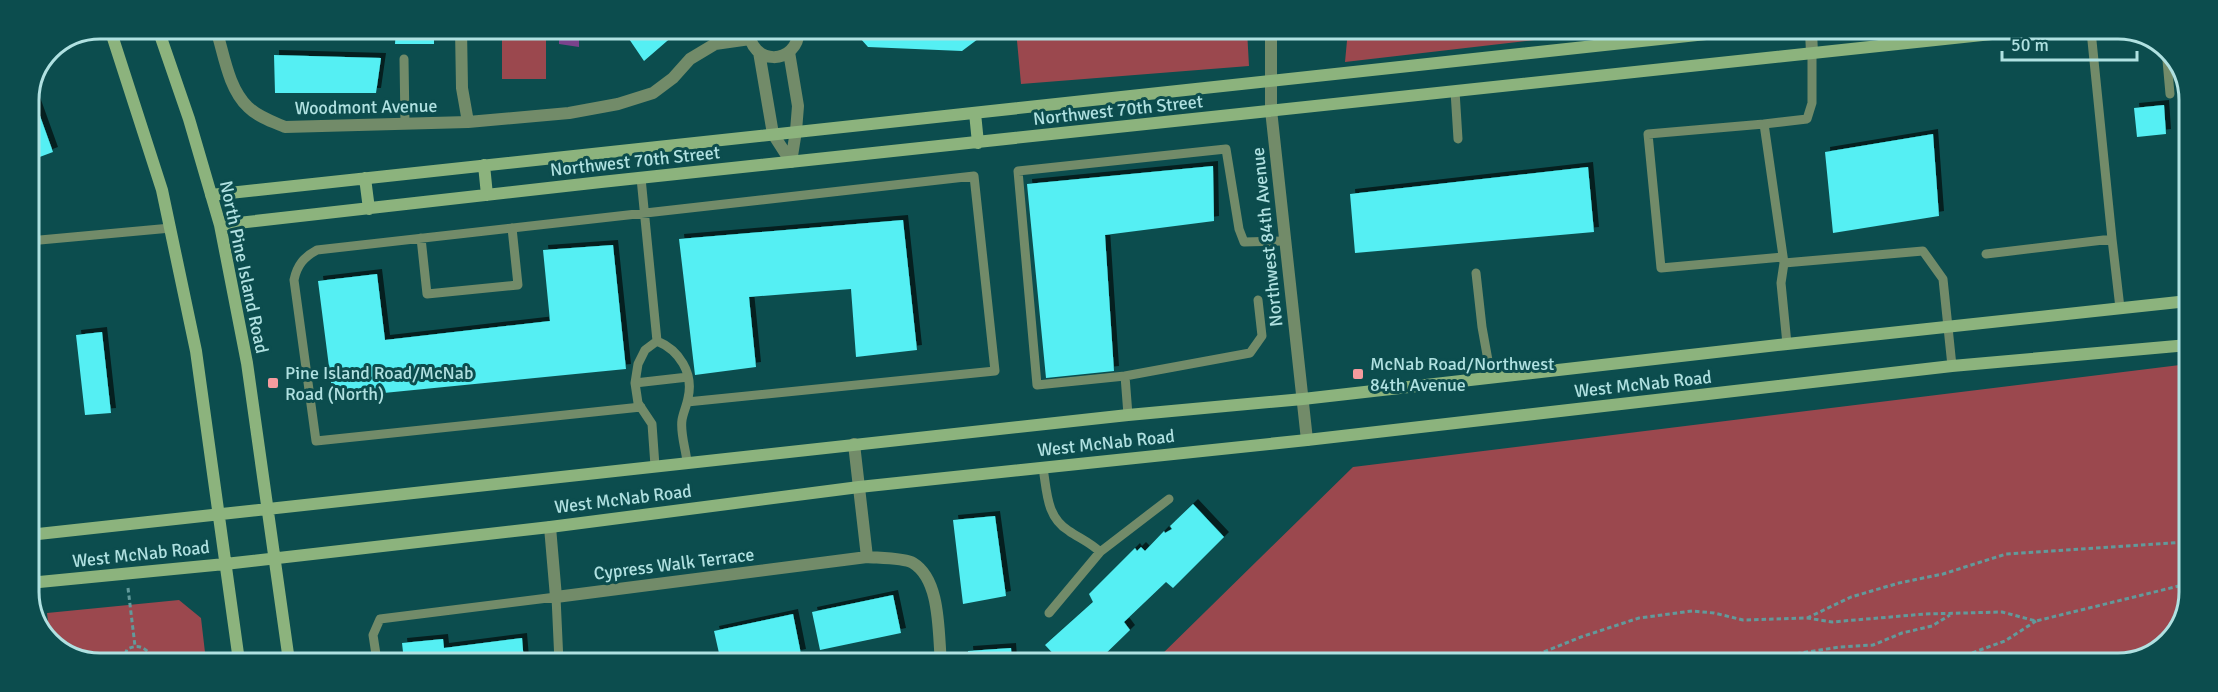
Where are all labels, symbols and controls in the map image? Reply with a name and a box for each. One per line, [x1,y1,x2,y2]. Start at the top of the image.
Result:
scale bar [2002,24,2137,62]
text: 50 m [2011,34,2049,56]
street label: Northwest 70th Street [1032,90,1204,130]
street label: Woodmont Avenue [294,95,438,119]
street label: Northwest 70th Street [549,141,721,181]
street label: Northwest 84th Avenue [1247,146,1287,328]
street label: North Pine Island Road [215,179,273,355]
place label: McNab Road/Northwest 84th Avenue [1370,353,1554,396]
place label: Pine Island Road/McNab Road (North) [285,362,473,405]
street label: West McNab Road [1573,366,1713,402]
marker: McNab Road/Northwest 84th Avenue [1351,367,1365,381]
marker: Pine Island Road/McNab Road (North) [266,376,280,390]
street label: West McNab Road [1036,425,1176,461]
street label: West McNab Road [553,480,693,518]
street label: West McNab Road [71,536,211,572]
street label: Cypress Walk Terrace [592,543,756,585]

